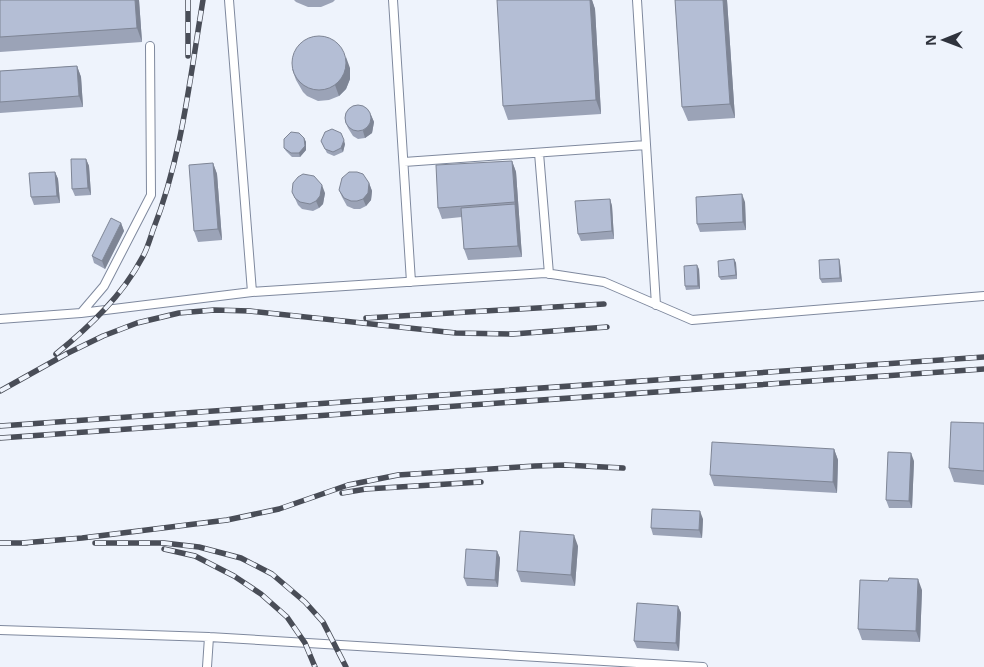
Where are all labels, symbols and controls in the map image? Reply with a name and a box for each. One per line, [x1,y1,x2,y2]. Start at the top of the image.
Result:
north arrow [919,15,969,65]
text: N [921,34,940,46]

